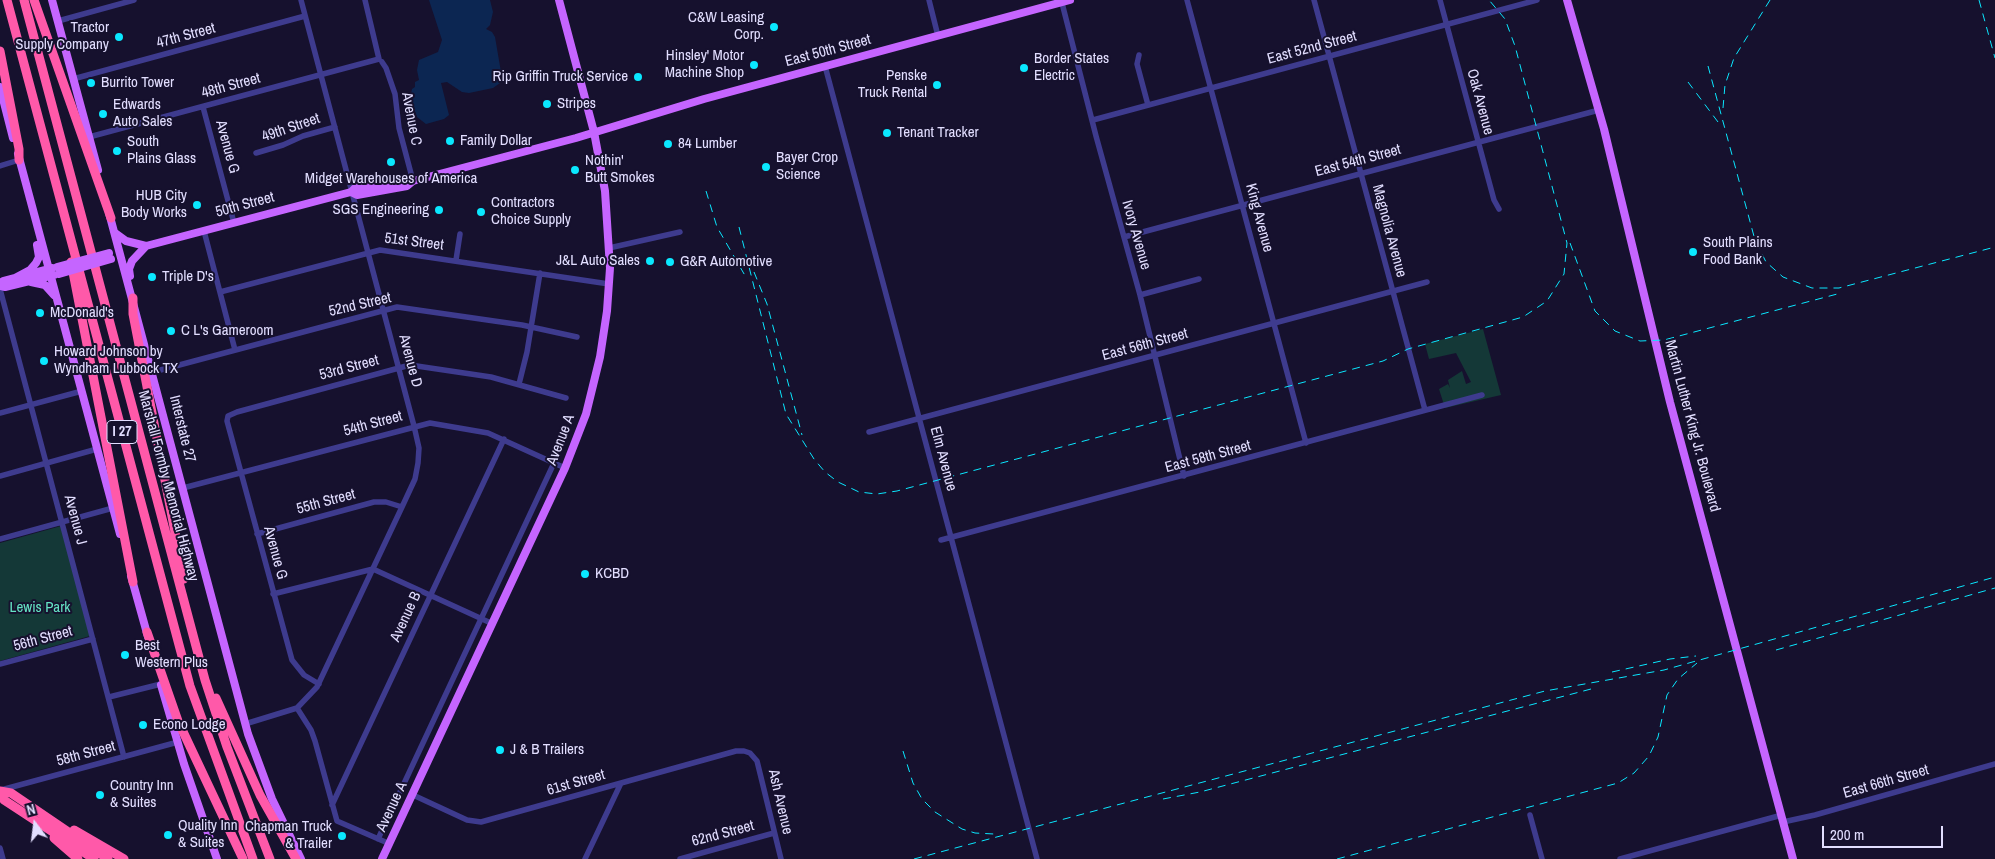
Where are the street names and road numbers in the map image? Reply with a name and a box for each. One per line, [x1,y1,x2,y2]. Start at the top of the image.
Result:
street label: 47th Street [155,20,217,52]
street label: East 52nd Street [1265,27,1359,69]
street label: East 50th Street [783,31,873,71]
street label: Oak Avenue [1463,67,1497,137]
street label: 48th Street [200,70,262,102]
street label: Avenue C [397,91,425,147]
street label: 49th Street [260,110,322,146]
street label: Avenue G [211,118,243,176]
street label: East 54th Street [1313,141,1403,181]
street label: King Avenue [1241,182,1277,254]
street label: Magnolia Avenue [1368,183,1410,279]
street label: 50th Street [214,189,276,221]
street label: Ivory Avenue [1117,198,1155,272]
street label: 51st Street [383,229,445,255]
street label: 52nd Street [327,289,393,321]
street label: East 56th Street [1100,325,1190,365]
street label: Avenue D [394,333,426,389]
street label: Martin Luther King Jr. Boulevard [1660,338,1724,514]
street label: 53rd Street [317,351,381,385]
street label: Marshall Formby Memorial Highway [134,389,202,583]
street label: Interstate 27 [165,394,199,464]
street label: 54th Street [342,408,404,440]
street label: Avenue A [543,412,579,468]
road number: I 27 [107,421,137,444]
street label: Elm Avenue [926,425,960,493]
street label: East 58th Street [1163,437,1253,477]
street label: 55th Street [295,486,357,518]
street label: Avenue J [60,493,90,547]
street label: Avenue G [259,524,291,582]
street label: Avenue B [387,589,425,645]
street label: 56th Street [12,623,74,655]
street label: 58th Street [55,738,117,770]
street label: East 66th Street [1841,761,1931,803]
street label: 61st Street [545,766,607,800]
street label: Ash Avenue [764,768,796,836]
street label: Avenue A [373,779,411,835]
street label: 62nd Street [690,817,756,851]

